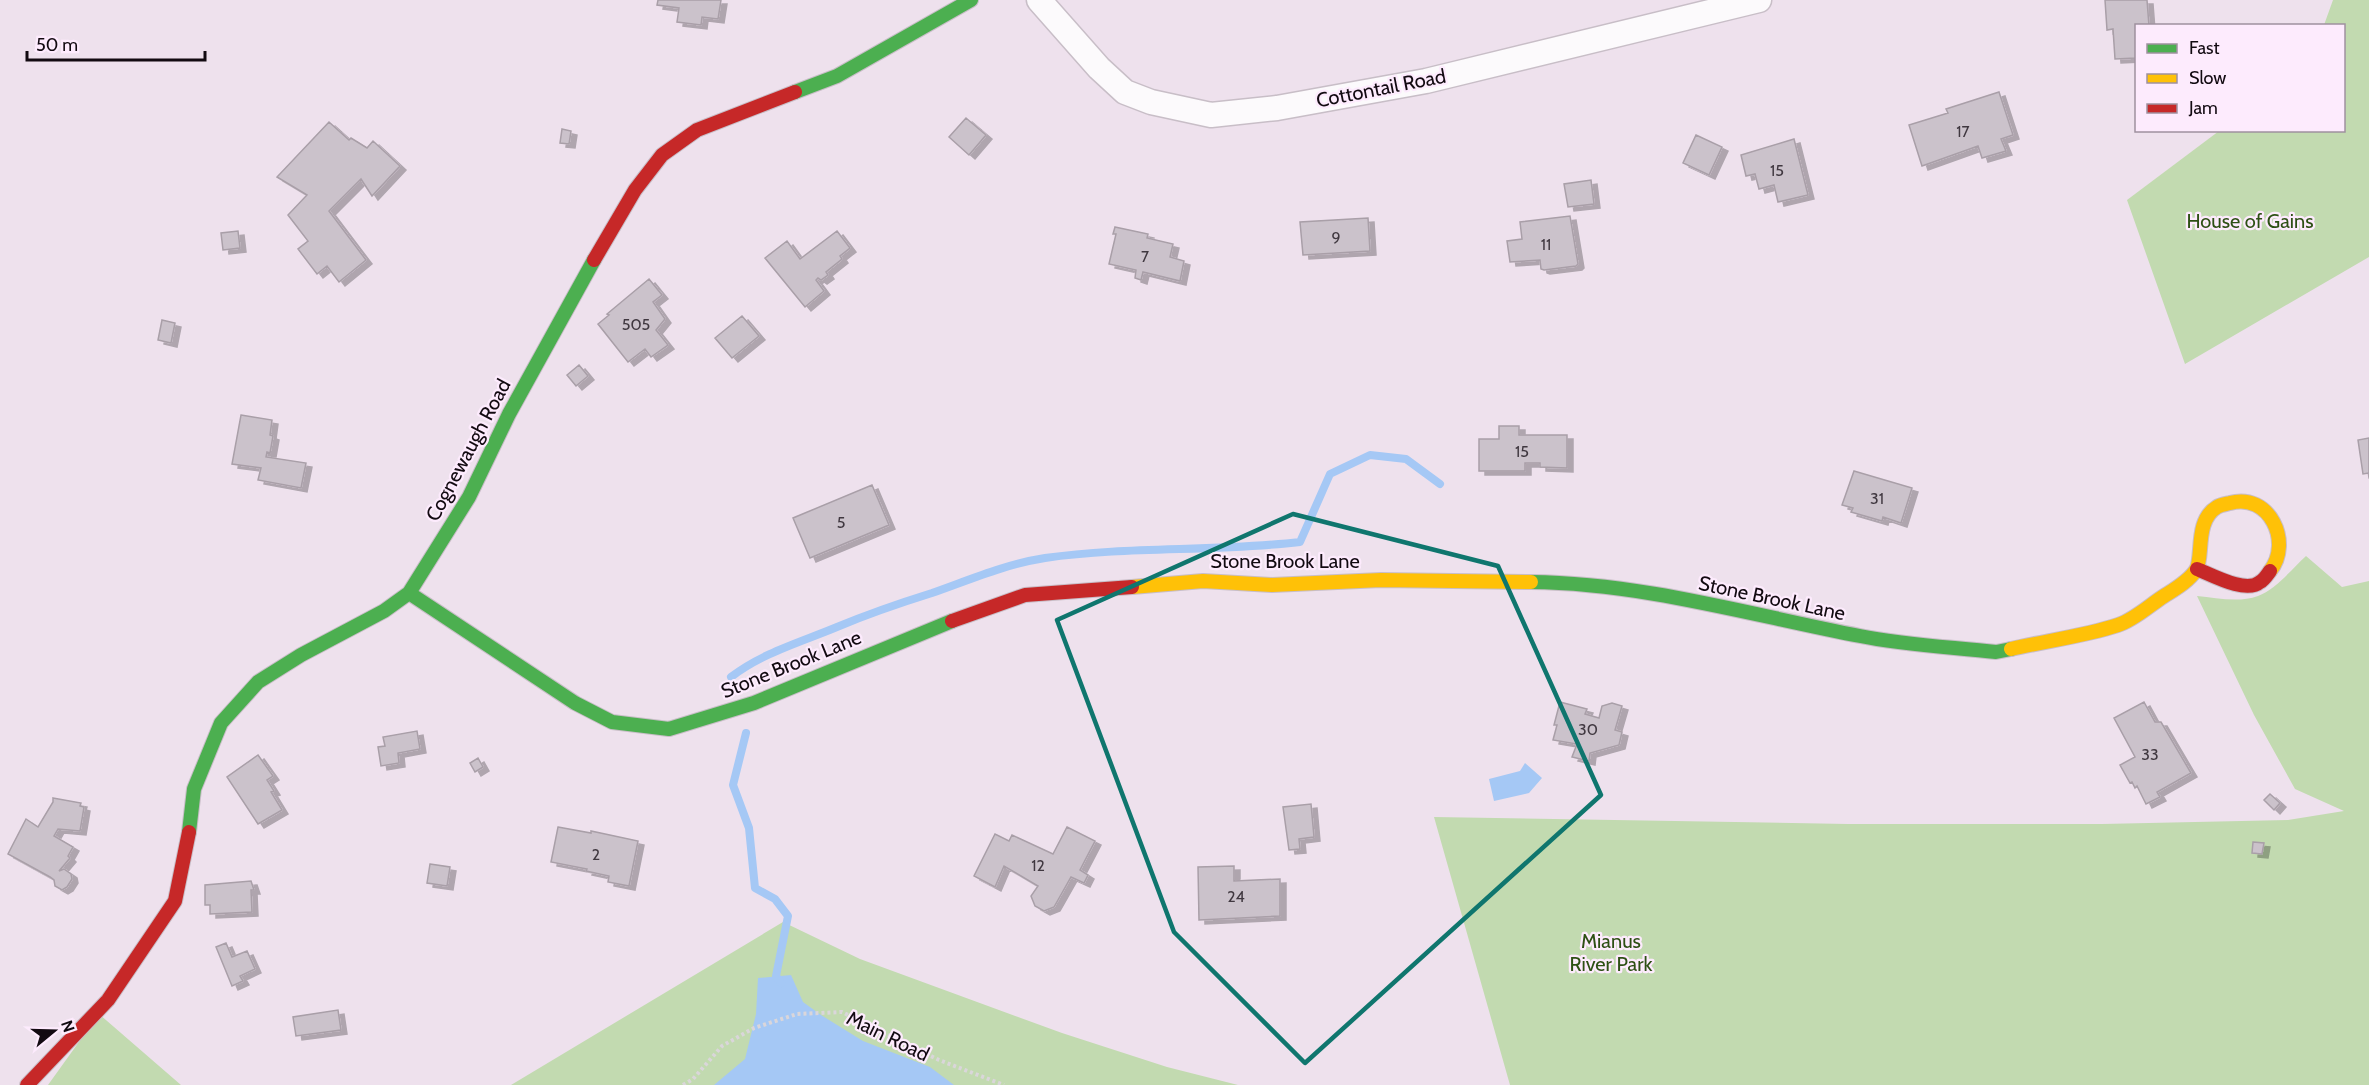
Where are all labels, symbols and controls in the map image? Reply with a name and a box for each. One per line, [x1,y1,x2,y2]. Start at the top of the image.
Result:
scale bar [27,24,206,62]
legend [2135,24,2345,132]
text: 50 m [36,34,78,56]
text: Fast [2189,37,2220,59]
street label: Cottontail Road [1314,64,1448,112]
text: Slow [2189,67,2226,89]
text: Jam [2188,97,2218,119]
house number: 17 [1956,122,1970,141]
house number: 15 [1770,161,1784,180]
park label: House of Gains [2186,209,2314,233]
house number: 9 [1331,228,1341,247]
house number: 11 [1541,235,1551,254]
house number: 7 [1141,247,1149,266]
house number: 505 [622,315,650,334]
street label: Cognewaugh Road [420,375,516,525]
house number: 15 [1515,442,1529,461]
house number: 31 [1870,489,1884,508]
house number: 5 [837,513,845,532]
street label: Stone Brook Lane [1210,549,1360,573]
street label: Stone Brook Lane [1696,571,1848,625]
street label: Stone Brook Lane [717,625,865,703]
house number: 30 [1578,720,1598,739]
house number: 33 [2141,745,2159,764]
house number: 2 [592,845,600,864]
house number: 12 [1031,856,1045,875]
house number: 24 [1227,887,1245,906]
park label: Mianus River Park [1570,929,1652,976]
north arrow [24,1001,84,1061]
street label: Main Road [843,1006,933,1066]
text: N [57,1018,79,1035]

